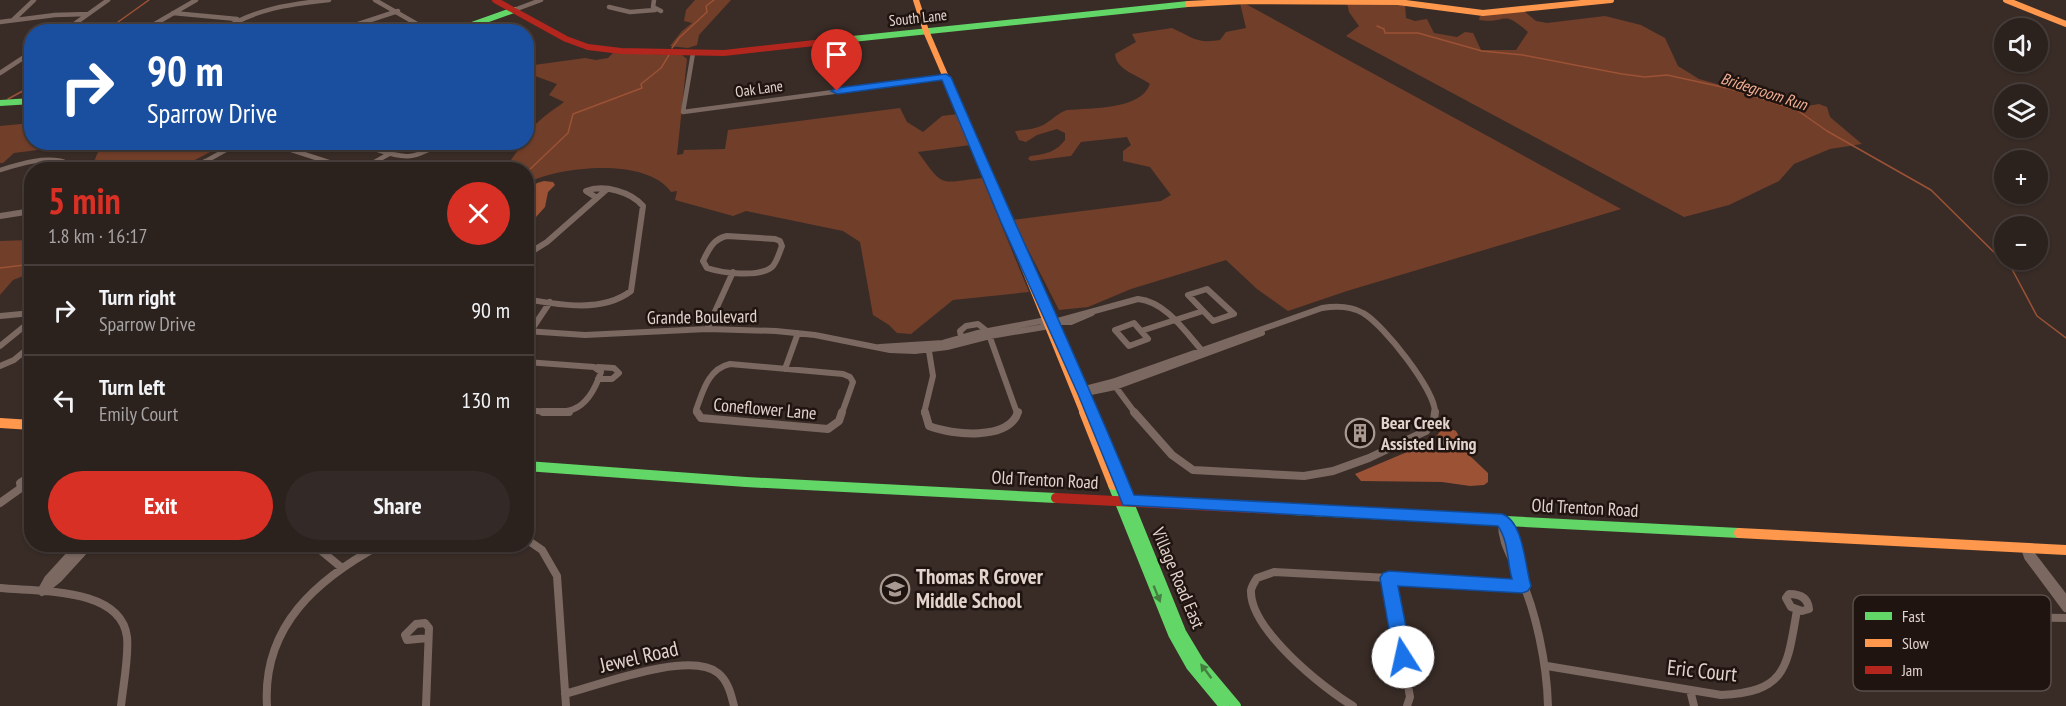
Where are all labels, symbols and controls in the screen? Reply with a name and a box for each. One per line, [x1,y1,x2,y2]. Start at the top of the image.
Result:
street label: South Lane [888,5,948,30]
map controls [1994,18,2048,270]
button: sound [1994,18,2048,72]
pin [811,29,862,91]
icon: arrive [820,38,853,71]
text: 90 m [147,43,224,98]
icon: right [48,48,126,126]
water label: Bridegroom Run [1718,68,1811,115]
street label: Oak Lane [734,76,784,101]
button: layers [1994,84,2048,138]
text: Sparrow Drive [147,96,278,130]
button: + [1994,150,2048,204]
text: 5 min [48,177,121,224]
button: close [447,182,510,245]
button: − [1994,216,2048,270]
text: 1.8 km · 16:17 [48,223,147,249]
text: Turn right [99,283,176,311]
icon: right [48,294,81,327]
text: 90 m [471,296,510,324]
street label: Grande Boulevard [647,304,757,329]
text: Sparrow Drive [99,311,196,337]
text: Turn left [99,373,165,401]
icon: left [48,384,81,417]
text: 130 m [461,386,510,414]
street label: Coneflower Lane [713,393,818,424]
text: Emily Court [99,401,178,427]
place label: Bear Creek Assisted Living [1380,411,1477,455]
building icon: Bear Creek Assisted Living [1344,417,1376,449]
street label: Old Trenton Road [991,465,1099,494]
button: Exit [48,471,273,540]
button: Share [285,471,510,540]
street label: Old Trenton Road [1531,493,1639,522]
street label: Village Road East [1147,523,1210,632]
place label: Thomas R Grover Middle School [916,563,1044,614]
school or university icon: Thomas R Grover Middle School [879,573,911,605]
one-way arrow [1153,585,1162,603]
legend [1853,595,2051,691]
text: Fast [1902,606,1925,626]
position arrow [1371,625,1435,689]
text: Slow [1902,633,1929,653]
street label: Jewel Road [596,634,681,679]
street label: Eric Court [1666,653,1739,688]
text: Jam [1901,660,1923,680]
one-way arrow [1200,663,1212,678]

